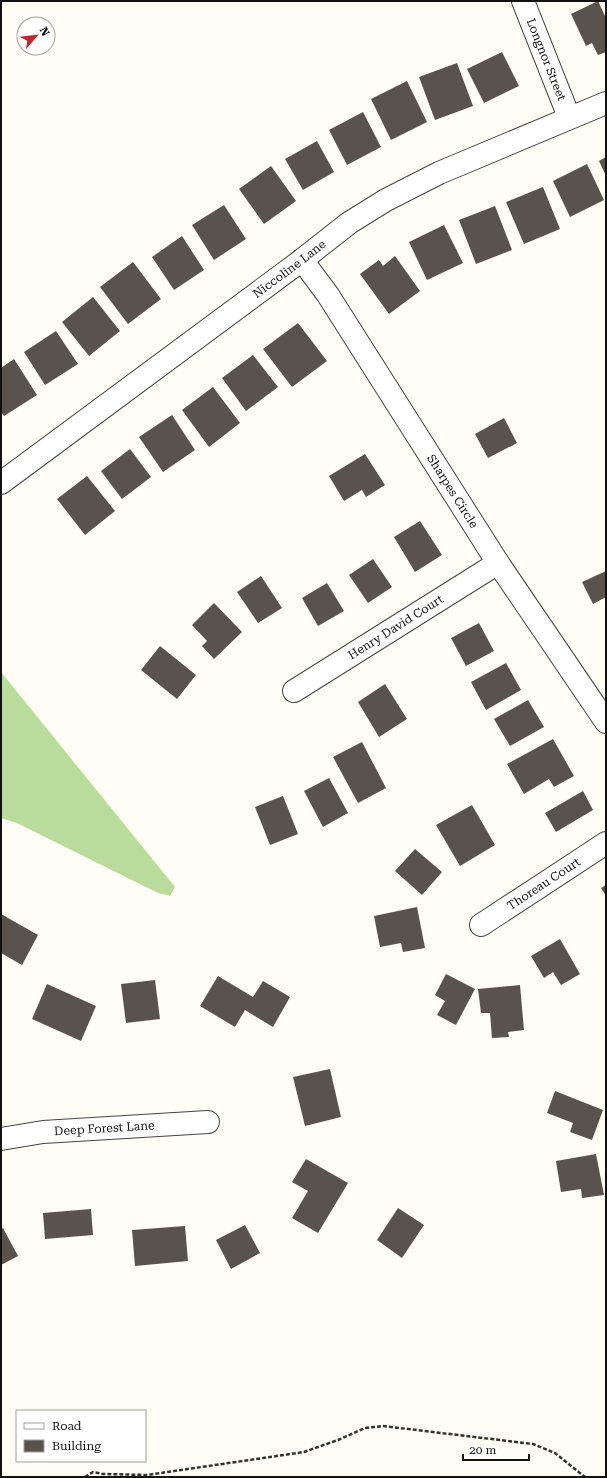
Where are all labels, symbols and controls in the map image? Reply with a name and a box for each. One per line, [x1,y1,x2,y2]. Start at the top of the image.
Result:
north arrow [16,16,56,56]
street label: Longnor Street [524,17,569,103]
text: N [37,25,52,39]
street label: Niccoline Lane [250,237,329,301]
street label: Sharpes Circle [424,452,481,531]
street label: Henry David Court [345,592,446,662]
street label: Thoreau Court [504,855,583,913]
street label: Deep Forest Lane [54,1118,155,1138]
legend [16,1410,146,1462]
text: Road [52,1419,82,1433]
scale bar [463,1436,529,1462]
text: Building [52,1439,101,1453]
text: 20 m [469,1443,496,1457]

